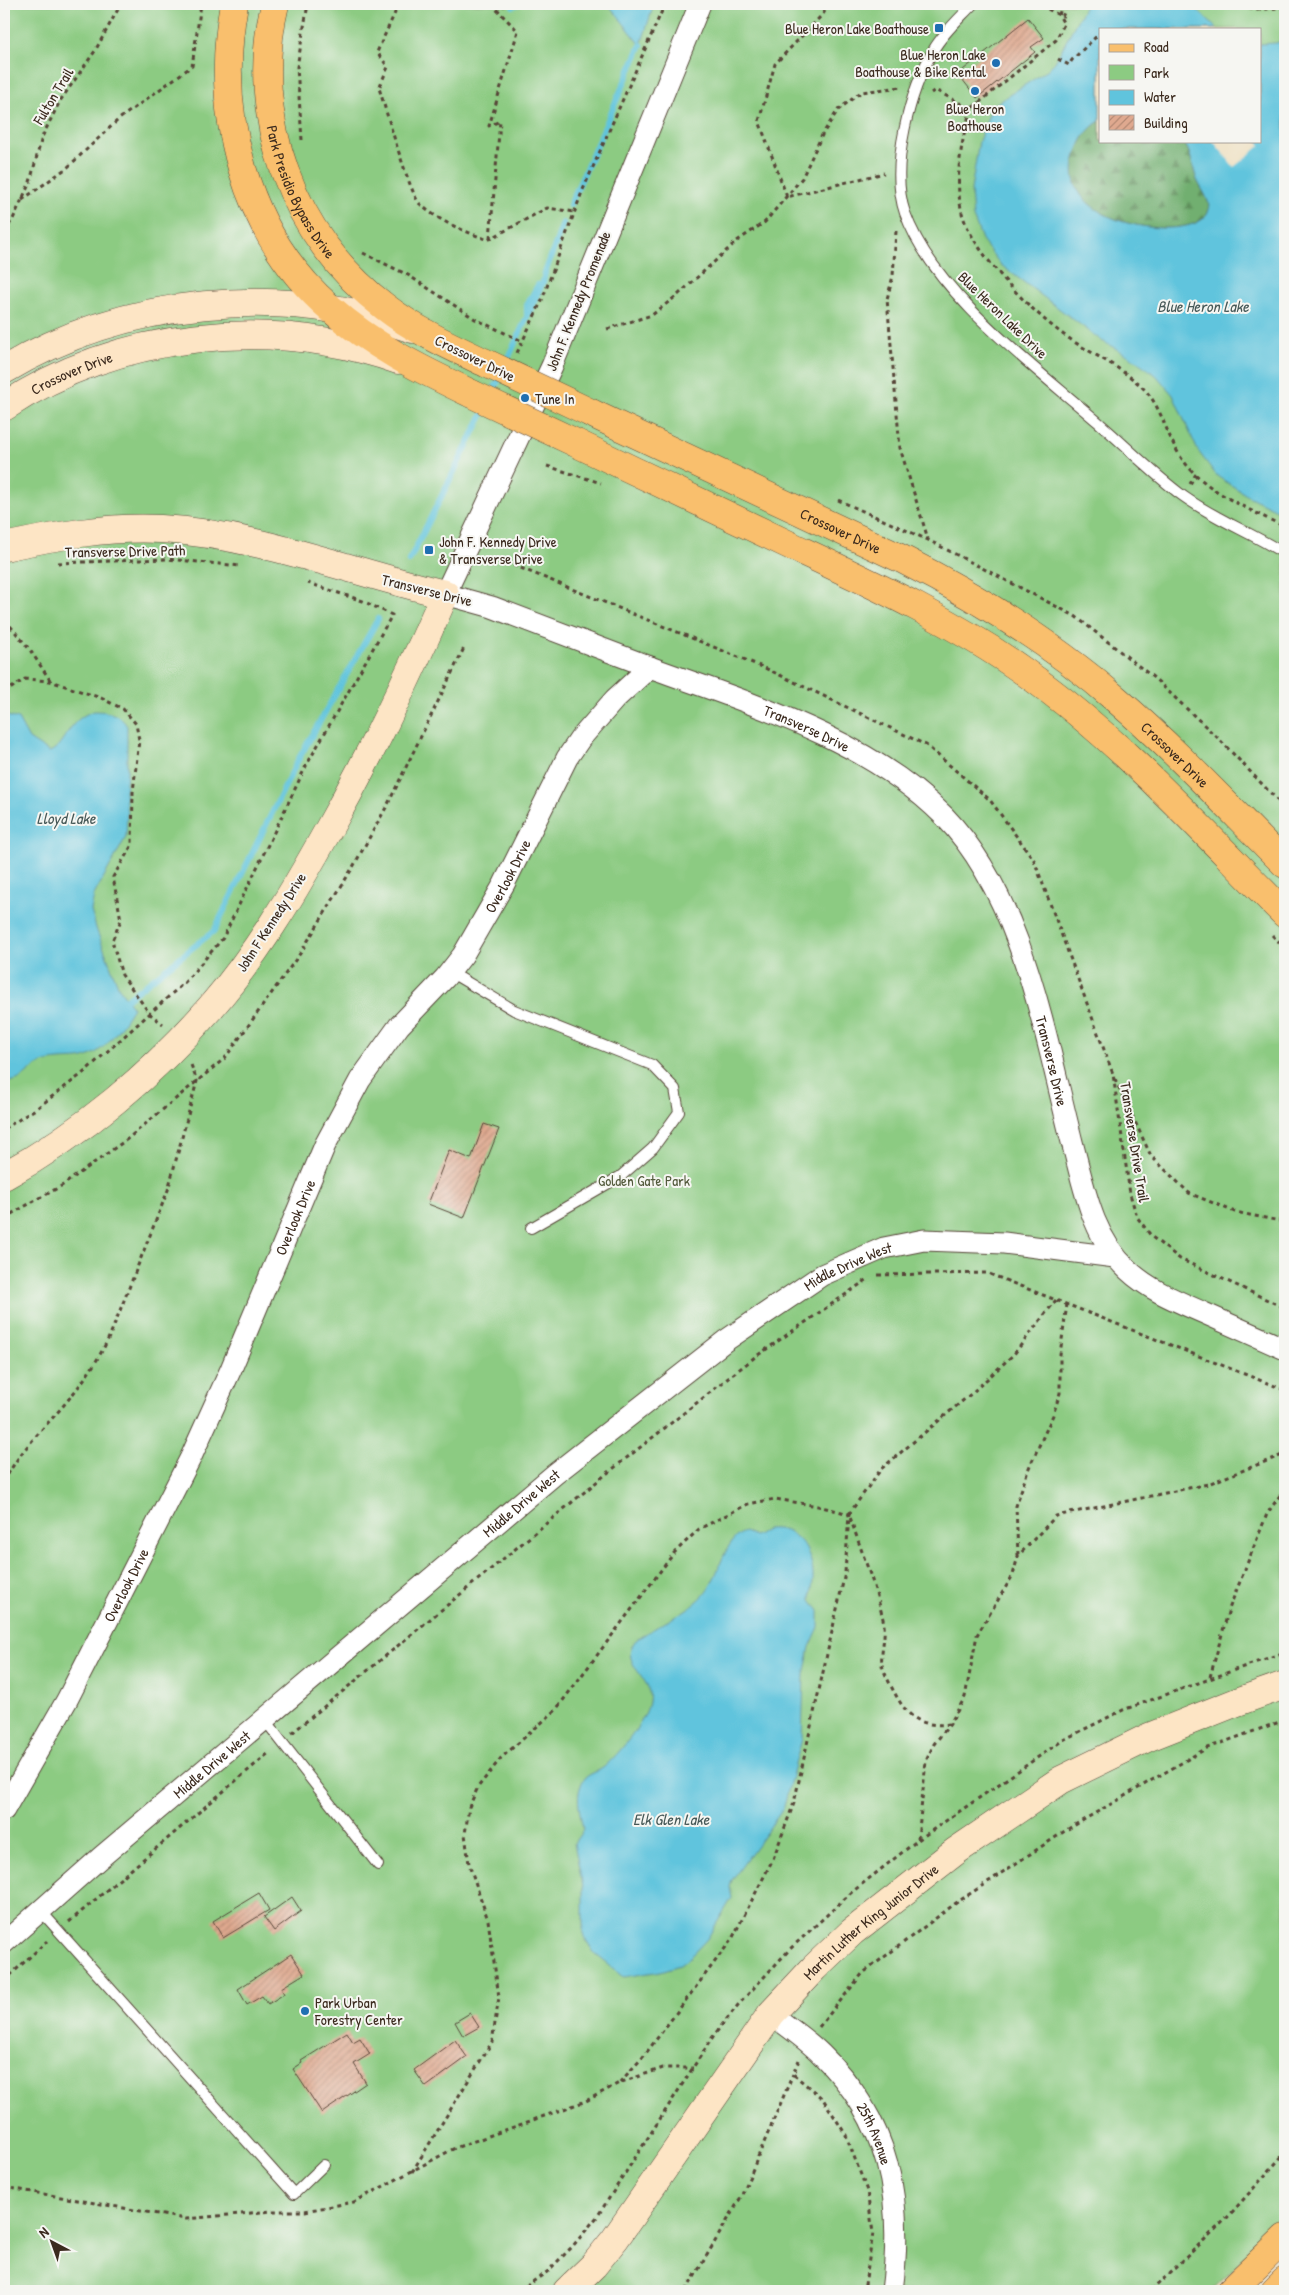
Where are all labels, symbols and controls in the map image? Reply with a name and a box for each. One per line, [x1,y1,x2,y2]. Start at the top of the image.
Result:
place label: Blue Heron Lake Boathouse [785,18,929,39]
marker: Blue Heron Lake Boathouse [933,22,945,34]
legend [1099,28,1262,142]
text: Road [1144,36,1169,57]
place label: Blue Heron Lake Boathouse & Bike Rental [855,44,986,82]
marker: Blue Heron Lake Boathouse & Bike Rental [990,57,1002,69]
text: Park [1144,62,1169,83]
street label: Fulton Trail [27,64,78,129]
marker: Blue Heron Boathouse [969,85,981,97]
text: Water [1144,86,1176,107]
place label: Blue Heron Boathouse [946,98,1005,136]
text: Building [1144,112,1188,133]
street label: Park Presidio Bypass Drive [262,123,341,263]
street label: John F. Kennedy Promenade [540,228,616,374]
street label: Blue Heron Lake Drive [953,267,1053,363]
water label: Blue Heron Lake [1157,295,1249,317]
street label: Crossover Drive [431,329,519,387]
street label: Crossover Drive [27,346,115,399]
place label: Tune In [535,388,575,409]
marker: Tune In [519,392,531,404]
street label: Crossover Drive [797,502,885,558]
place label: John F. Kennedy Drive & Transverse Drive [439,531,557,569]
street label: Transverse Drive Path [65,539,185,563]
marker: John F. Kennedy Drive & Transverse Drive [423,544,435,556]
street label: Transverse Drive [380,569,474,611]
street label: Transverse Drive [761,699,854,757]
street label: Crossover Drive [1137,716,1214,792]
water label: Lloyd Lake [37,807,96,829]
street label: Overlook Drive [479,836,535,916]
street label: John F Kennedy Drive [231,868,311,976]
street label: Transverse Drive [1031,1013,1073,1108]
street label: Transverse Drive Trail [1115,1080,1155,1204]
park label: Golden Gate Park [598,1170,690,1191]
street label: Overlook Drive [270,1176,320,1258]
street label: Middle Drive West [799,1236,894,1295]
street label: Middle Drive West [478,1463,565,1542]
street label: Overlook Drive [98,1544,153,1625]
street label: Middle Drive West [168,1725,255,1803]
water label: Elk Glen Lake [633,1808,710,1830]
street label: Martin Luther King Junior Drive [798,1858,943,1984]
place label: Park Urban Forestry Center [314,1992,403,2030]
marker: Park Urban Forestry Center [299,2005,311,2017]
street label: 25th Avenue [852,2098,897,2167]
north arrow [28,2218,78,2268]
text: N [34,2222,53,2241]

